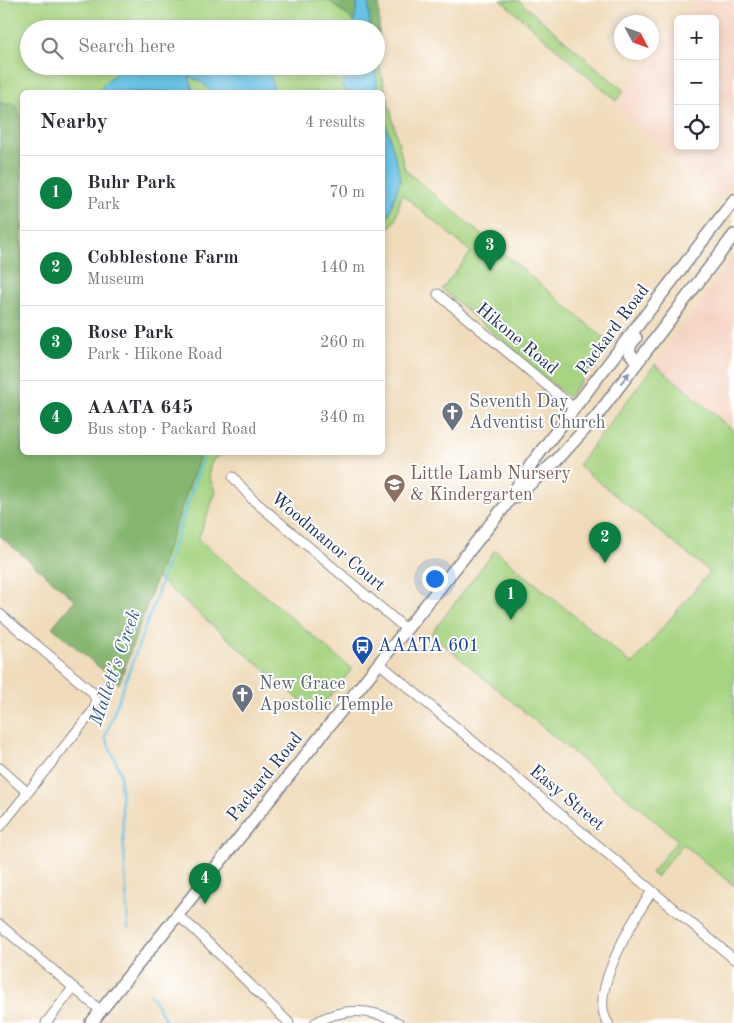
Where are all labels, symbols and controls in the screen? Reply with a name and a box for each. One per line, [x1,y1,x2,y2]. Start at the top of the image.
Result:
north arrow [614,15,659,60]
map controls [674,15,719,150]
button: + [674,15,719,60]
search box [20,20,385,75]
icon: search [38,34,66,62]
text: Search here [78,38,175,57]
button: − [674,60,719,105]
button: locate [674,105,719,150]
text: Nearby [40,112,108,133]
text: 4 results [305,115,365,131]
text: Buhr Park [87,174,176,193]
text: 1 [51,185,61,201]
text: 70 m [329,185,365,201]
text: Park [87,197,120,213]
pin: 3 [474,230,506,271]
text: Cobblestone Farm [87,249,239,268]
text: 2 [51,260,61,276]
text: 140 m [320,260,365,276]
text: Museum [87,272,145,288]
street label: Packard Road [573,281,653,379]
street label: Hikone Road [473,300,561,378]
text: Rose Park [87,324,174,343]
text: 3 [51,335,61,351]
text: 260 m [320,335,365,351]
text: Park · Hikone Road [87,347,223,363]
one-way arrow [620,372,631,385]
place label: Seventh Day Adventist Church [469,393,606,432]
text: AAATA 645 [87,399,193,418]
church icon: Seventh Day Adventist Church [441,400,465,431]
text: 4 [51,410,61,426]
text: 340 m [320,410,365,426]
text: Bus stop · Packard Road [87,422,257,438]
place label: Little Lamb Nursery & Kindergarten [410,465,572,504]
school or university icon: Little Lamb Nursery & Kindergarten [382,472,406,503]
street label: Woodmanor Court [267,489,389,595]
pin: 2 [589,522,621,563]
your location [422,566,448,592]
pin: 1 [495,579,527,620]
water label: Mallett's Creek [87,607,145,730]
bus stop icon: AAATA 601 [350,634,374,665]
place label: AAATA 601 [378,637,479,655]
place label: New Grace Apostolic Temple [259,675,393,714]
church icon: New Grace Apostolic Temple [231,682,255,713]
street label: Packard Road [224,729,306,825]
street label: Easy Street [526,762,608,834]
pin: 4 [189,863,221,904]

